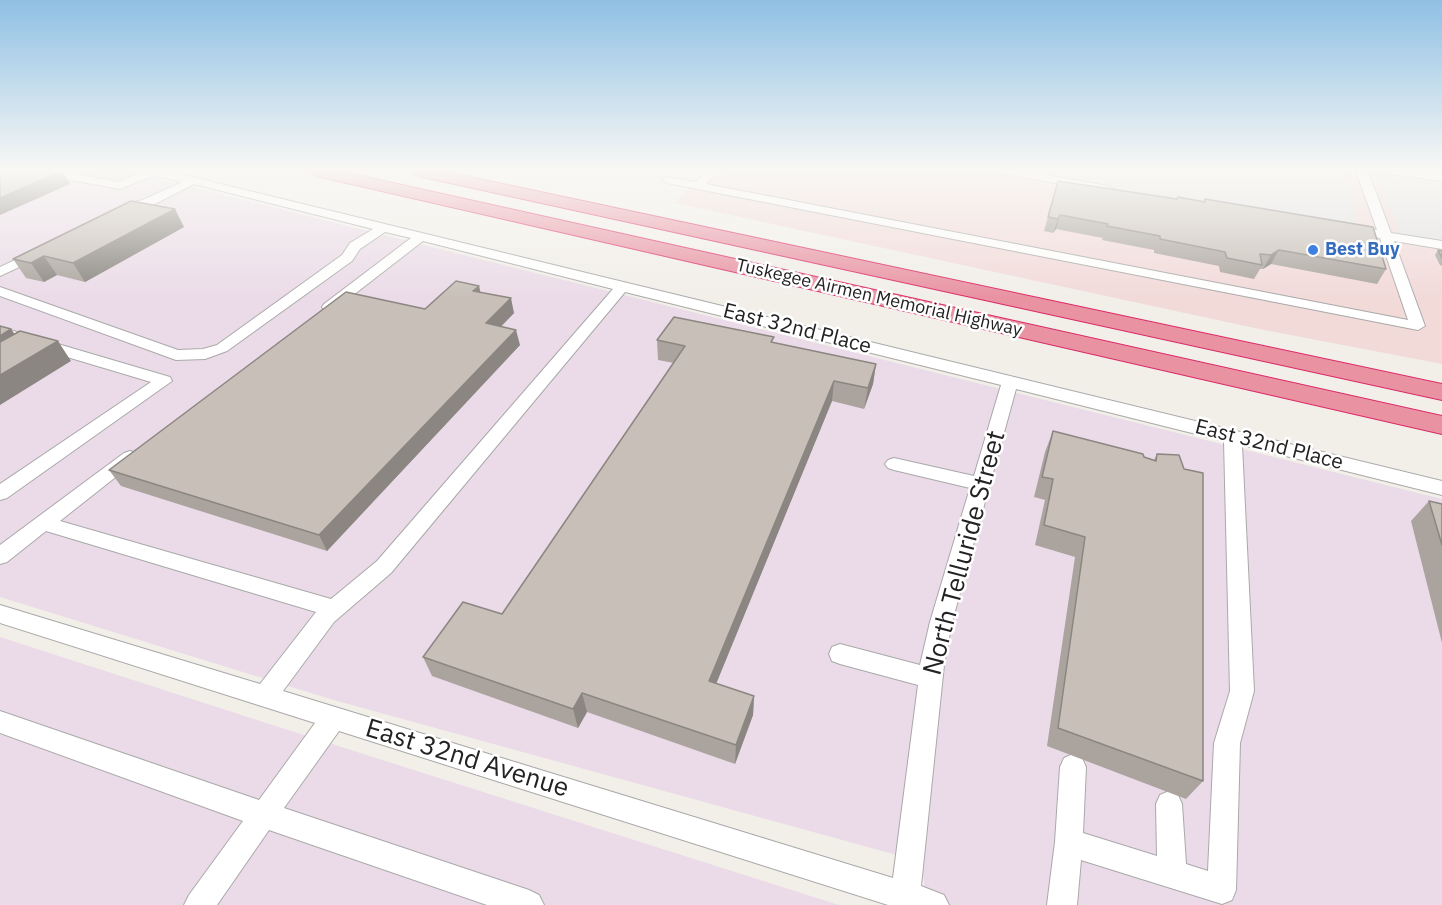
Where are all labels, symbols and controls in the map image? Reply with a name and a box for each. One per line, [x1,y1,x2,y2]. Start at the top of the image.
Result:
place label: Best Buy [1325,239,1400,261]
marker: Best Buy [1306,243,1320,257]
street label: Tuskegee Airmen Memorial Highway [734,255,1024,341]
street label: East 32nd Place [720,298,874,360]
street label: East 32nd Place [1192,414,1346,476]
street label: North Telluride Street [917,427,1013,679]
street label: East 32nd Avenue [362,713,572,805]

